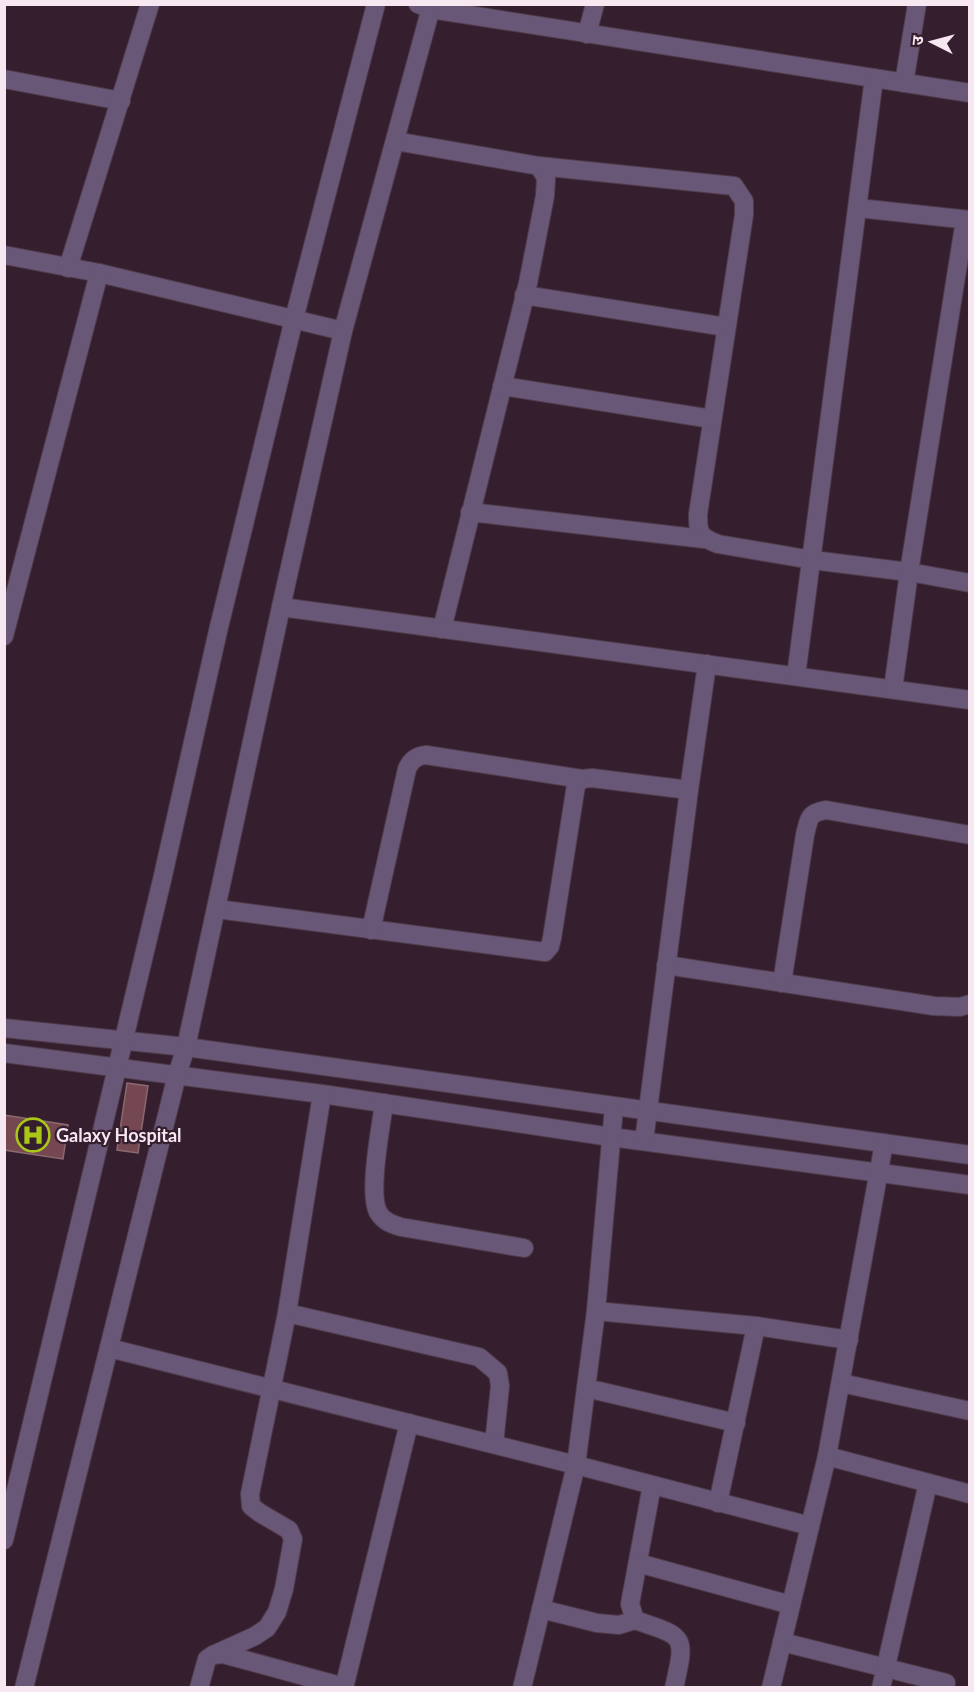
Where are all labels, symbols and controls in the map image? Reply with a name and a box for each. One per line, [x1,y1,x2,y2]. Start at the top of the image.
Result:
north arrow [902,12,962,72]
text: उ [907,34,927,46]
hospital icon: Galaxy Hospital [15,1117,51,1153]
place label: Galaxy Hospital [56,1124,182,1146]

